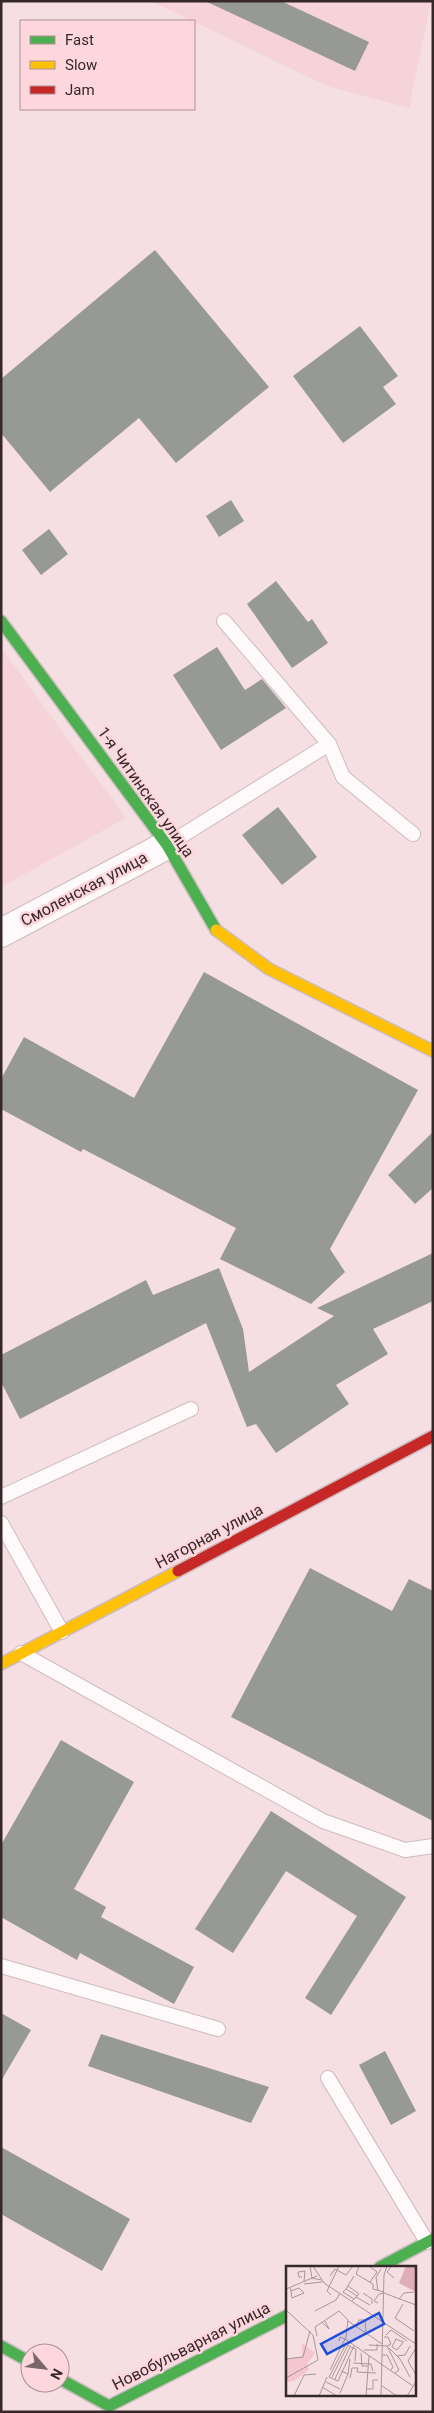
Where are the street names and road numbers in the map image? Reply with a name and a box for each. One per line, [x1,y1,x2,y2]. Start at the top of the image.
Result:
street label: 1-я Читинская улица [94,723,198,861]
street label: Смоленская улица [17,848,151,930]
street label: Нагорная улица [152,1500,266,1572]
street label: Новобульварная улица [109,2298,273,2394]

